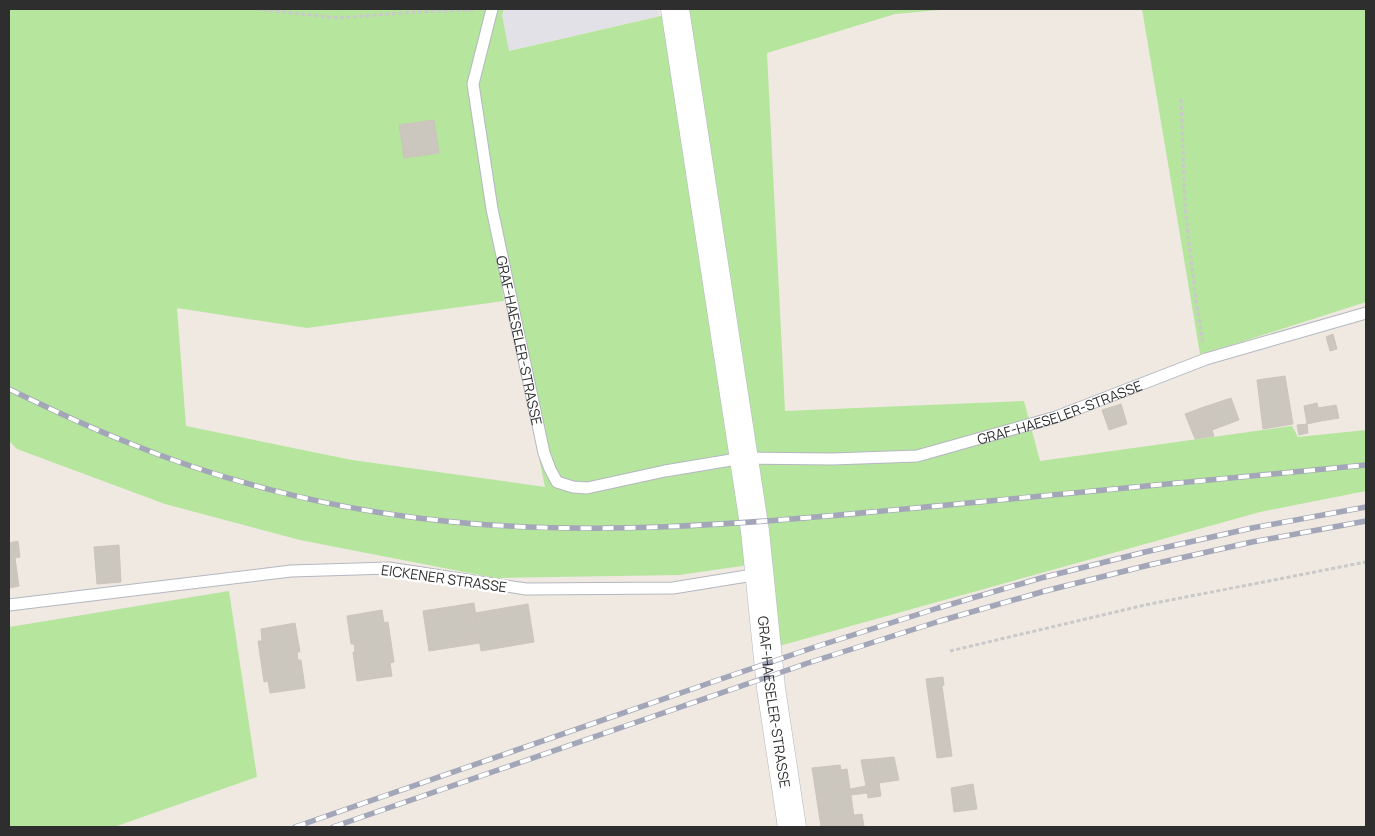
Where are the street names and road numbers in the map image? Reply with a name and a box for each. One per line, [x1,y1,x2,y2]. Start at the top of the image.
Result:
street label: GRAF-HAESELER-STRASSE [493,254,547,427]
street label: GRAF-HAESELER-STRASSE [975,375,1145,448]
street label: EICKENER STRASSE [380,560,508,596]
street label: GRAF-HAESELER-STRASSE [754,615,795,789]

